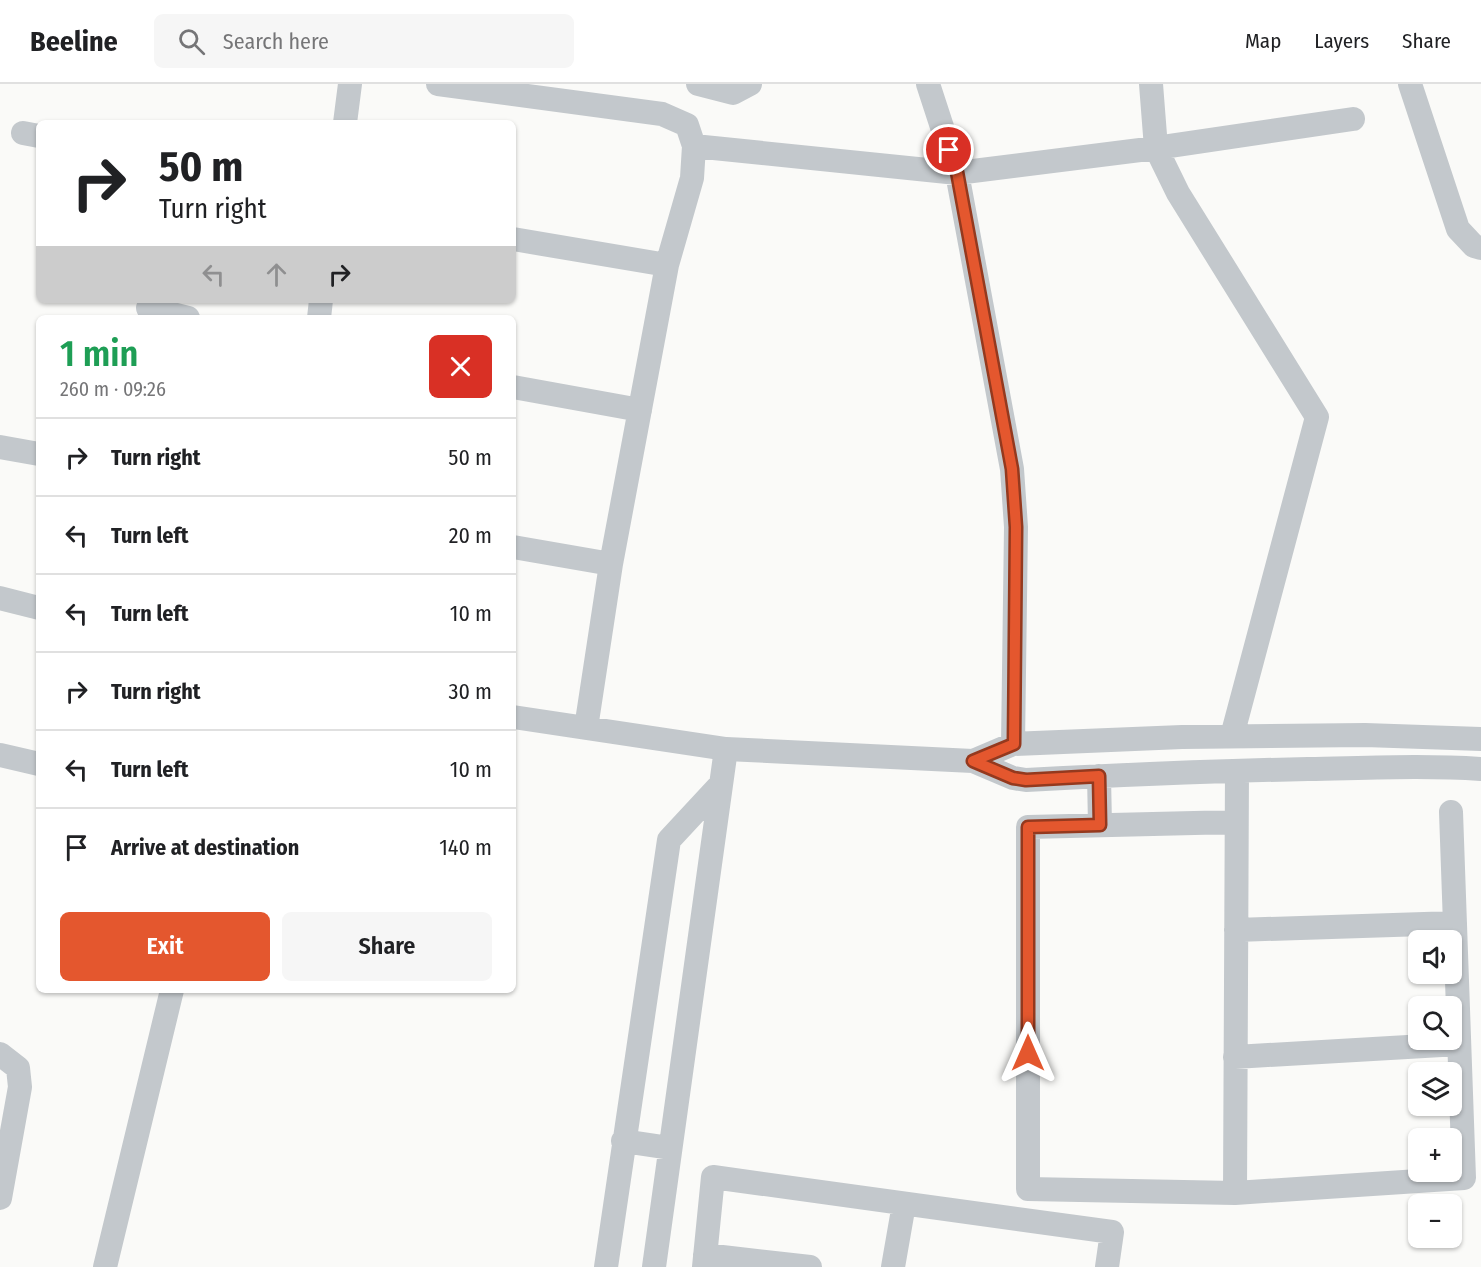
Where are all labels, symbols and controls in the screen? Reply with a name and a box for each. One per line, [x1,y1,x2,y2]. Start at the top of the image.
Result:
search box [154,14,574,68]
text: Beeline [30,25,118,58]
icon: search [175,25,208,58]
text: Search here [223,28,329,55]
text: Map [1245,28,1281,54]
text: Layers [1314,28,1369,54]
text: Share [1402,28,1451,54]
pin [923,124,974,175]
icon: arrive [932,133,965,166]
text: 50 m [159,142,243,192]
icon: right [60,144,138,222]
text: Turn right [159,193,267,225]
icon: left [197,258,230,291]
icon: ahead [260,258,293,291]
icon: right [323,258,356,291]
text: 1 min [60,332,138,376]
button: close [429,335,492,398]
text: 260 m · 09:26 [60,377,166,401]
icon: right [60,441,93,474]
text: Turn right [111,444,200,471]
text: 50 m [448,444,492,471]
icon: left [60,519,93,552]
text: Turn left [111,522,189,549]
text: 20 m [449,522,492,549]
icon: left [60,597,93,630]
text: Turn left [111,600,189,627]
text: 10 m [450,600,492,627]
icon: right [60,675,93,708]
text: Turn right [111,678,200,705]
text: 30 m [449,678,492,705]
icon: left [60,753,93,786]
text: Turn left [111,756,189,783]
text: 10 m [450,756,492,783]
icon: arrive [60,831,93,864]
text: Arrive at destination [111,834,299,861]
text: 140 m [439,834,492,861]
button: Exit [60,912,270,981]
button: Share [282,912,492,981]
map controls [1408,930,1462,1248]
button: sound [1408,930,1462,984]
button: search [1408,996,1462,1050]
position arrow [996,1021,1060,1085]
button: layers [1408,1062,1462,1116]
button: + [1408,1128,1462,1182]
button: − [1408,1194,1462,1248]

